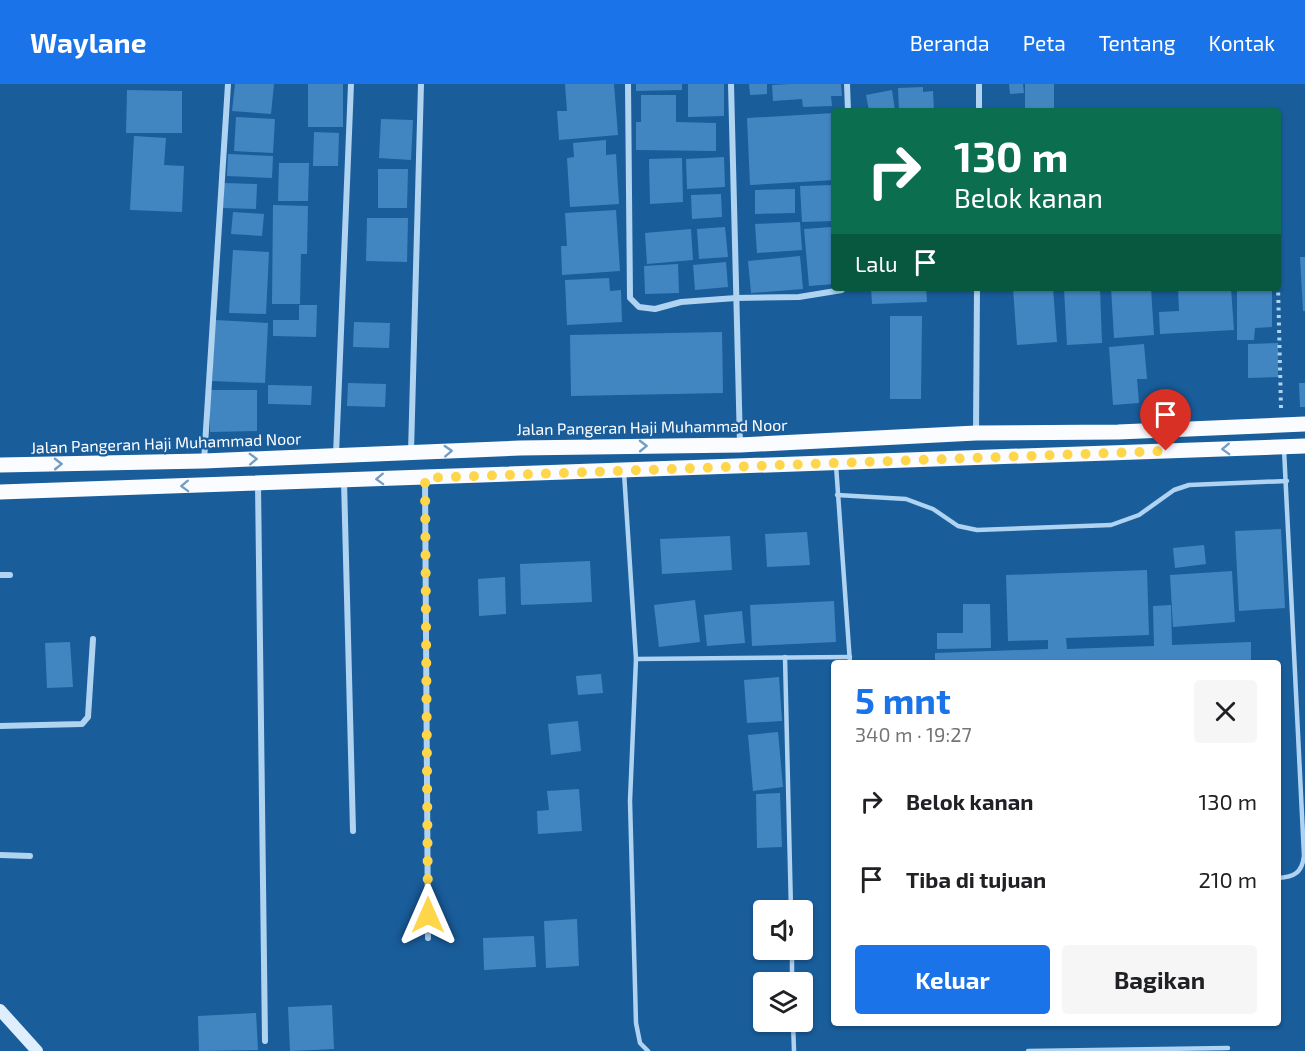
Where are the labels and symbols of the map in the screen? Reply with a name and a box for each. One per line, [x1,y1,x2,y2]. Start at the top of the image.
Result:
pin [1140,389,1191,451]
street label: Jalan Pangeran Haji Muhammad Noor [516,415,788,439]
street label: Jalan Pangeran Haji Muhammad Noor [30,428,302,458]
one-way arrow [639,440,648,452]
one-way arrow [1221,443,1230,455]
one-way arrow [444,445,453,458]
one-way arrow [249,453,258,466]
one-way arrow [54,458,63,470]
one-way arrow [376,473,385,485]
one-way arrow [181,480,190,492]
position arrow [396,883,460,947]

